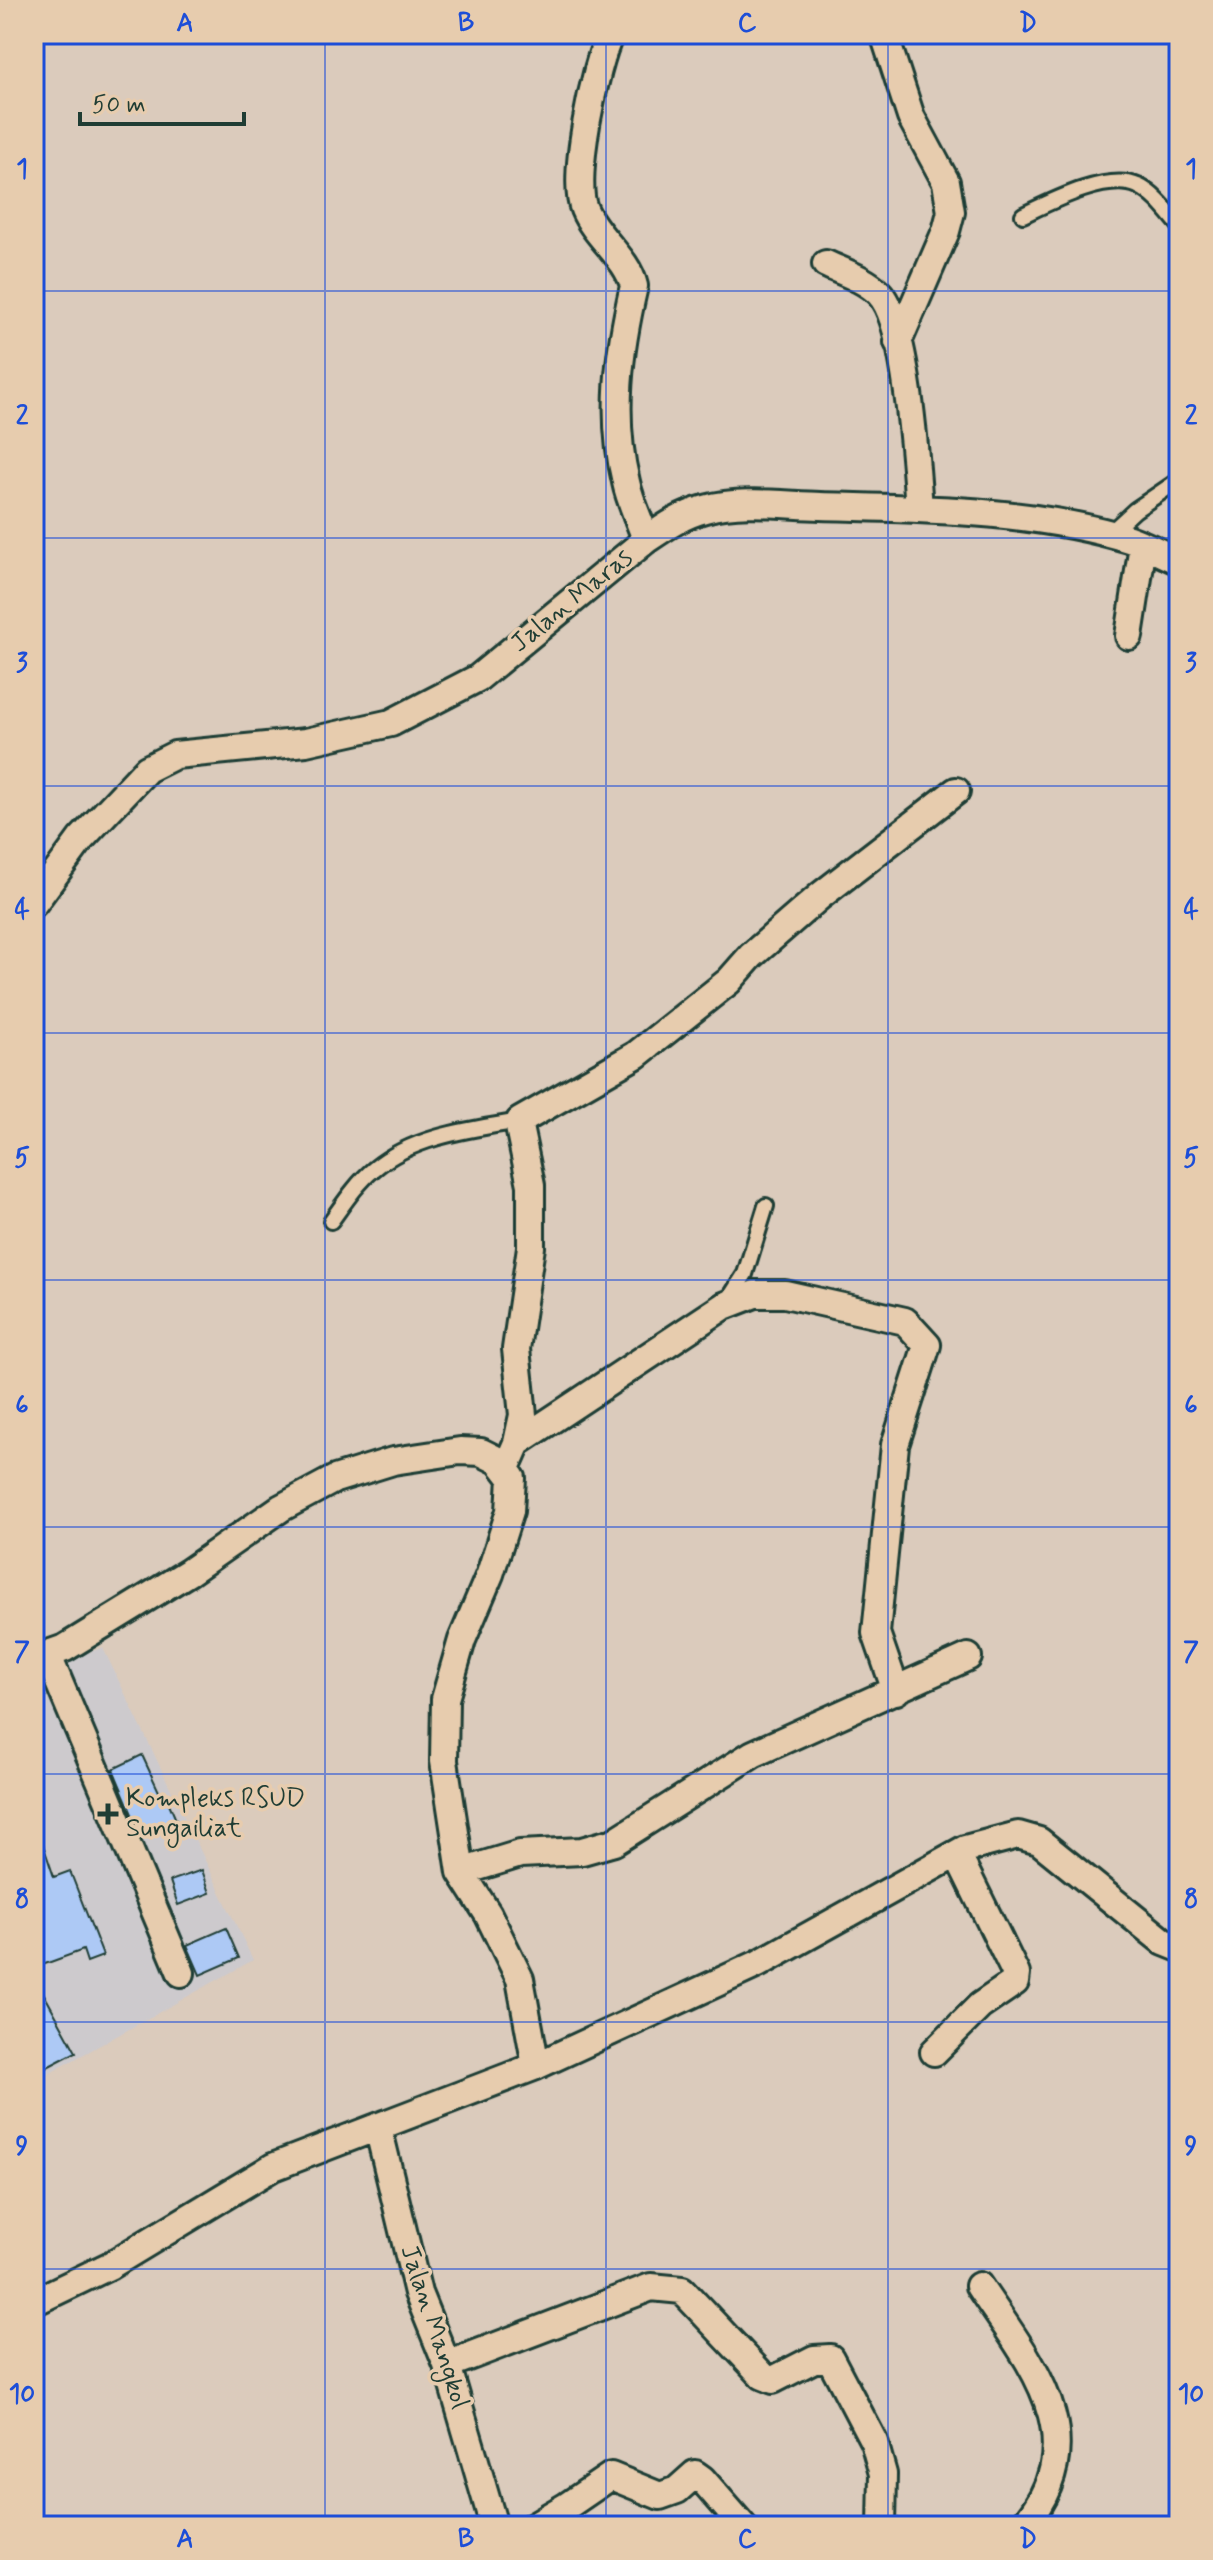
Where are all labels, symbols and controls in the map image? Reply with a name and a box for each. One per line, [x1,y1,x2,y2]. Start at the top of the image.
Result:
text: A [176,7,194,41]
text: B [458,7,474,41]
text: C [738,7,757,41]
text: D [1019,7,1037,41]
scale bar [80,76,244,126]
text: 50 m [92,90,146,121]
text: 1 [16,153,28,187]
text: 1 [1185,153,1197,187]
text: 2 [16,400,29,434]
text: 2 [1185,400,1198,434]
street label: Jalan Maras [504,541,640,661]
text: 3 [16,647,28,681]
text: 3 [1185,647,1197,681]
text: 4 [14,894,30,928]
text: 4 [1183,894,1199,928]
text: 5 [14,1142,30,1176]
text: 5 [1183,1142,1199,1176]
text: 6 [15,1389,29,1423]
text: 6 [1184,1389,1198,1423]
text: 7 [14,1636,30,1670]
text: 7 [1183,1636,1199,1670]
place label: Kompleks RSUD Sungailiat [126,1782,305,1848]
marker: Kompleks RSUD Sungailiat [97,1803,119,1825]
text: 8 [15,1883,29,1917]
text: 8 [1184,1883,1198,1917]
text: 9 [16,2130,29,2164]
text: 9 [1185,2130,1198,2164]
street label: Jalan Mangkol [390,2241,476,2414]
text: 10 [9,2378,35,2412]
text: 10 [1178,2378,1204,2412]
text: A [176,2523,194,2557]
text: B [458,2523,474,2557]
text: C [738,2523,757,2557]
text: D [1019,2523,1037,2557]

